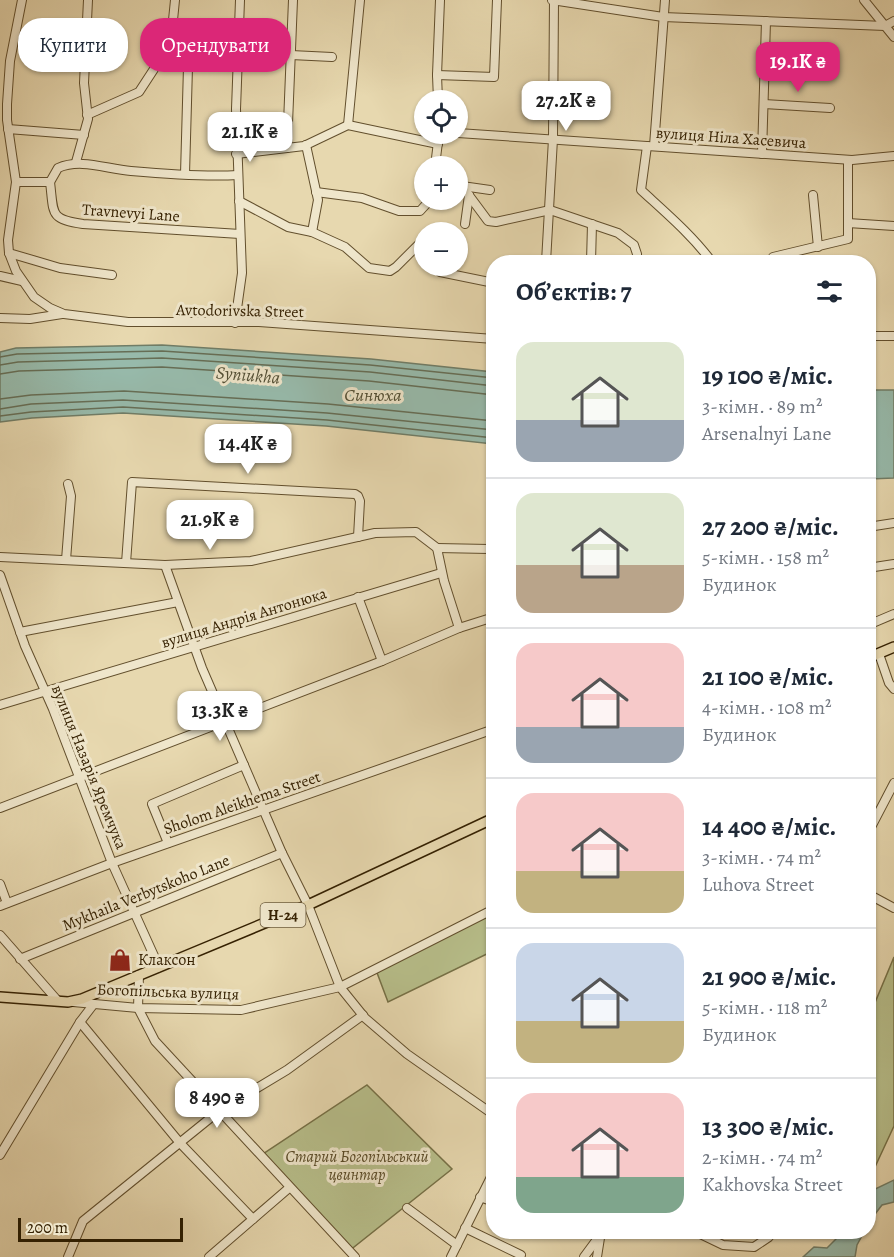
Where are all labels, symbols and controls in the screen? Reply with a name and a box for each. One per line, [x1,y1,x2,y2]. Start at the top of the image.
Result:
chip: Купити [18,18,128,72]
chip: Орендувати [140,18,291,72]
pin: 19.1K ₴ [743,42,853,93]
text: 19.1K ₴ [770,48,826,75]
pin: 27.2K ₴ [511,81,621,132]
text: 27.2K ₴ [536,87,596,114]
map controls [414,90,468,276]
button: locate [414,90,468,144]
pin: 21.1K ₴ [195,112,305,163]
text: 21.1K ₴ [222,118,278,145]
street label: вулиця Ніла Хасевича [655,122,808,154]
button: + [414,156,468,210]
street label: Travnevyi Lane [81,199,181,227]
button: − [414,222,468,276]
text: Об’єктів: 7 [516,274,632,309]
icon: filters [813,275,846,308]
street label: Avtodorivska Street [175,299,304,323]
text: 19 100 ₴/міс. [702,358,833,393]
water label: Syniukha [215,360,281,390]
icon: home [564,366,636,438]
water label: Синюха [344,383,402,407]
text: 3-кімн. · 89 m² [702,393,823,420]
text: Arsenalnyi Lane [702,420,832,447]
pin: 14.4K ₴ [193,424,303,475]
text: 14.4K ₴ [219,430,277,457]
pin: 21.9K ₴ [155,500,265,551]
text: 21.9K ₴ [181,506,239,533]
text: 27 200 ₴/міс. [702,509,839,544]
icon: home [564,517,636,589]
text: 5-кімн. · 158 m² [702,544,829,571]
text: Будинок [702,571,777,598]
street label: вулиця Андрія Антонюка [159,582,330,654]
text: 21 100 ₴/міс. [702,659,834,694]
icon: home [564,667,636,739]
street label: вулиця Назарія Яремчука [46,681,132,853]
pin: 13.3K ₴ [165,691,275,742]
text: 4-кімн. · 108 m² [702,694,832,721]
text: 13.3K ₴ [191,697,249,724]
text: Будинок [702,721,777,748]
street label: Sholom Aleikhema Street [161,766,323,840]
text: 14 400 ₴/міс. [702,809,836,844]
icon: home [564,817,636,889]
text: 3-кімн. · 74 m² [702,844,821,871]
street label: Mykhaila Verbytskoho Lane [59,849,233,937]
text: Luhova Street [702,871,814,898]
road number: Н-24 [260,903,306,927]
shop icon: Клаксон [107,947,133,973]
place label: Клаксон [138,949,196,971]
text: 21 900 ₴/міс. [702,959,837,994]
icon: home [564,967,636,1039]
street label: Богопільська вулиця [97,979,240,1005]
text: 5-кімн. · 118 m² [702,994,827,1021]
text: Будинок [702,1021,777,1048]
pin: 8 490 ₴ [162,1078,272,1129]
text: 8 490 ₴ [189,1084,245,1111]
text: 13 300 ₴/міс. [702,1109,834,1144]
icon: home [564,1117,636,1189]
text: 2-кімн. · 74 m² [702,1144,822,1171]
park label: Старий Богопільський цвинтар [285,1146,429,1186]
text: Kakhovska Street [702,1171,843,1198]
scale bar [18,1215,183,1242]
text: 200 m [27,1217,68,1239]

